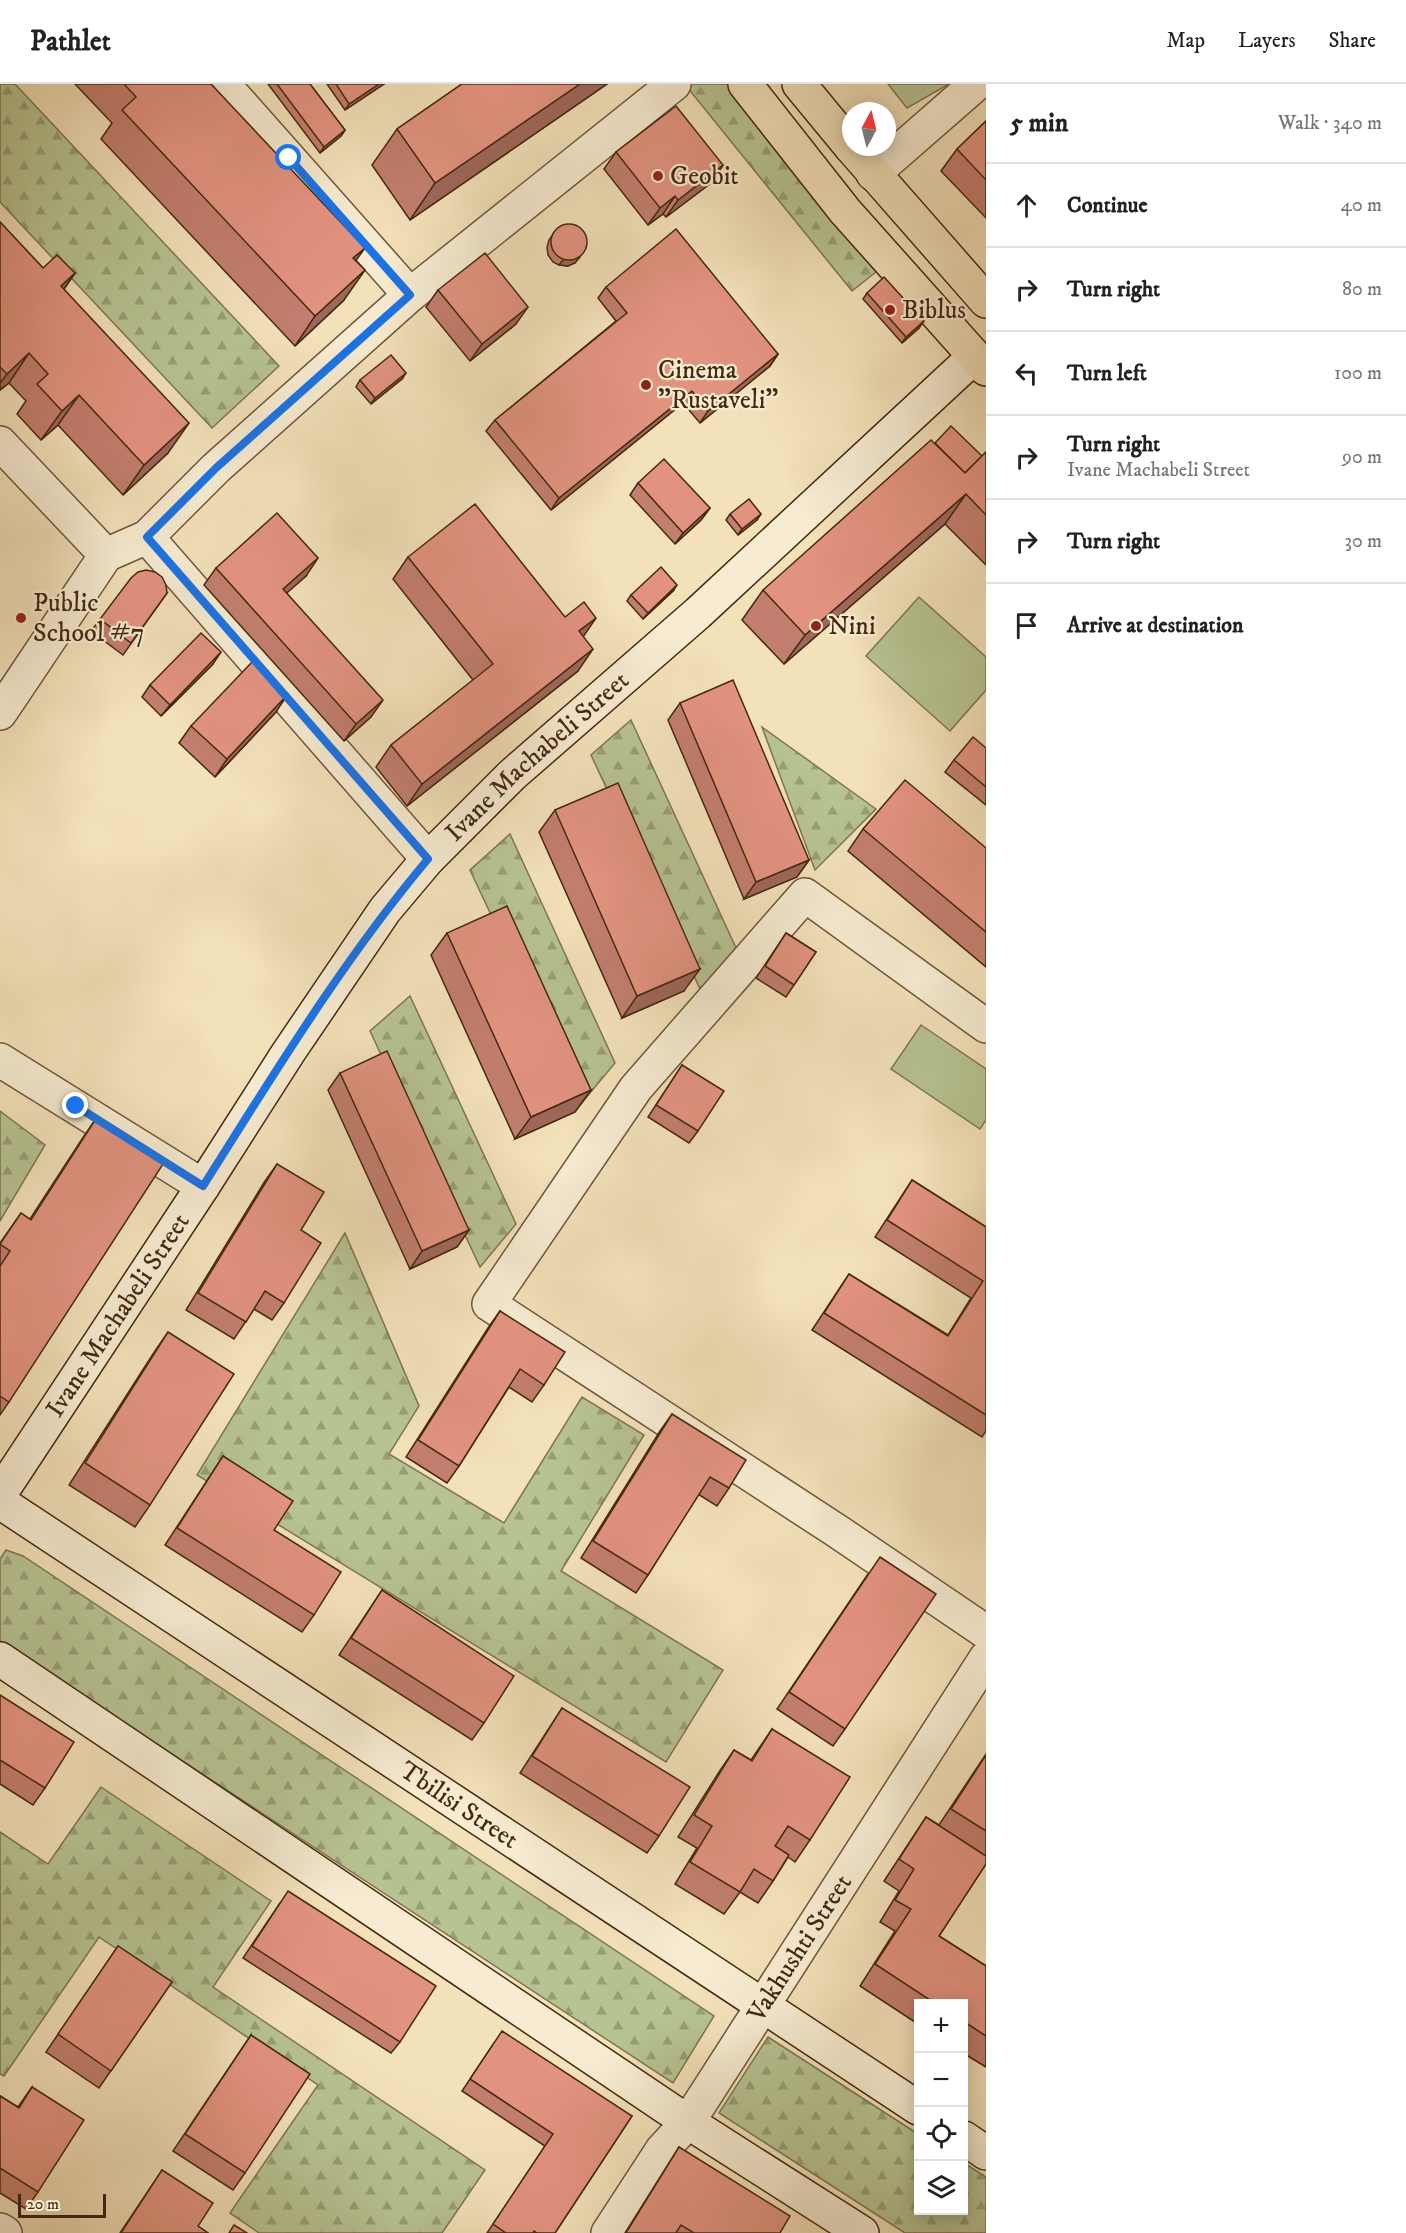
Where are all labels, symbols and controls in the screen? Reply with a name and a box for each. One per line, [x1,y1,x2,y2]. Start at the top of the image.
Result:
text: Pathlet [30,24,111,59]
text: Map [1166,28,1205,54]
text: Layers [1238,28,1296,54]
text: Share [1329,28,1376,54]
north arrow [842,102,896,156]
text: 5 min [1010,107,1068,140]
text: Walk · 340 m [1278,111,1382,136]
route start [275,144,301,170]
place label: Geobit [670,160,739,193]
marker: Geobit [651,169,665,183]
icon: ahead [1010,189,1043,222]
text: Continue [1067,192,1148,219]
text: 40 m [1340,193,1382,218]
icon: right [1010,273,1043,306]
text: Turn right [1067,276,1160,303]
text: 80 m [1342,277,1382,302]
place label: Biblus [902,294,966,327]
marker: Biblus [883,303,897,317]
place label: Cinema "Rustaveli" [658,354,778,417]
icon: left [1010,357,1043,390]
text: Turn left [1067,360,1147,387]
text: 100 m [1334,361,1382,386]
marker: Cinema "Rustaveli" [639,378,653,392]
text: Turn right [1067,431,1160,458]
icon: right [1010,441,1043,474]
text: 90 m [1342,445,1382,470]
text: Ivane Machabeli Street [1067,458,1250,483]
icon: right [1010,525,1043,558]
text: Turn right [1067,528,1160,555]
text: 30 m [1344,529,1382,554]
place label: Public School #7 [33,587,145,650]
icon: arrive [1010,609,1043,642]
place label: Nini [828,610,876,643]
marker: Public School #7 [14,611,28,625]
text: Arrive at destination [1067,612,1244,639]
marker: Nini [809,619,823,633]
street label: Ivane Machabeli Street [438,664,636,849]
route end [62,1092,88,1118]
street label: Ivane Machabeli Street [39,1207,197,1424]
street label: Tbilisi Street [393,1754,525,1856]
street label: Vakhushti Street [740,1868,859,2029]
map controls [914,1999,968,2215]
button: + [914,1999,968,2053]
button: − [914,2053,968,2107]
button: locate [914,2107,968,2161]
button: layers [914,2161,968,2215]
scale bar [18,2191,106,2218]
text: 20 m [27,2194,59,2214]

